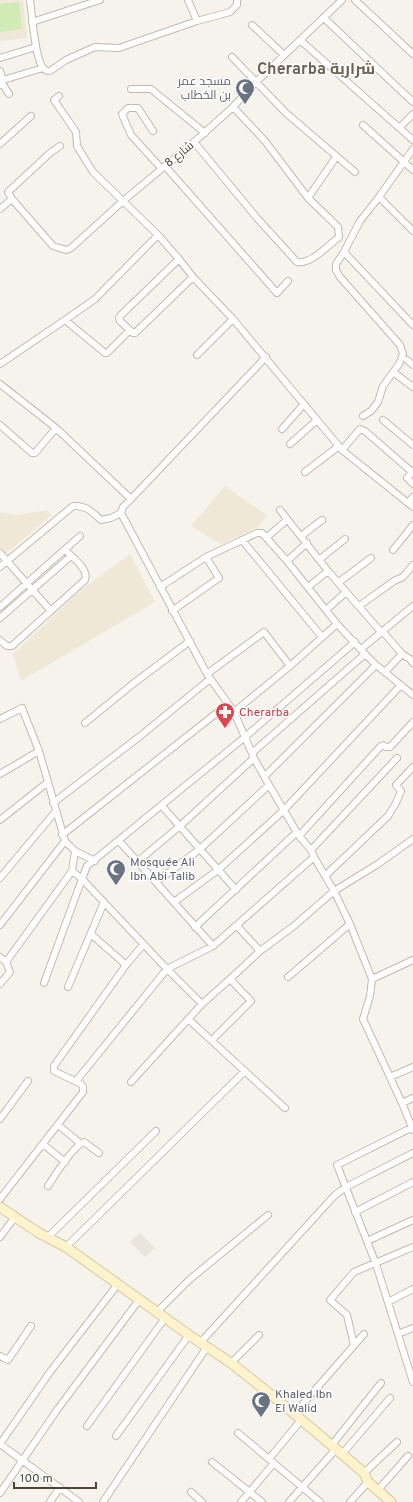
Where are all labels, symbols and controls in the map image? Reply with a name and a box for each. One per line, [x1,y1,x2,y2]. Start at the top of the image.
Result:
district label: Cherarba شراربة [257,60,375,80]
place label: مسجد عمر بن الخطاب [177,74,231,104]
mosque icon: مسجد عمر بن الخطاب [234,77,256,105]
street label: شارع 8 [162,138,198,172]
pharmacy icon: Cherarba [214,701,236,729]
place label: Cherarba [239,705,289,721]
place label: Mosquée Ali Ibn Abi Talib [130,855,195,885]
mosque icon: Mosquée Ali Ibn Abi Talib [105,858,127,886]
place label: Khaled Ibn El Walid [275,1387,332,1417]
mosque icon: Khaled Ibn El Walid [250,1390,272,1418]
scale bar [14,1464,96,1490]
text: 100 m [20,1471,53,1487]

